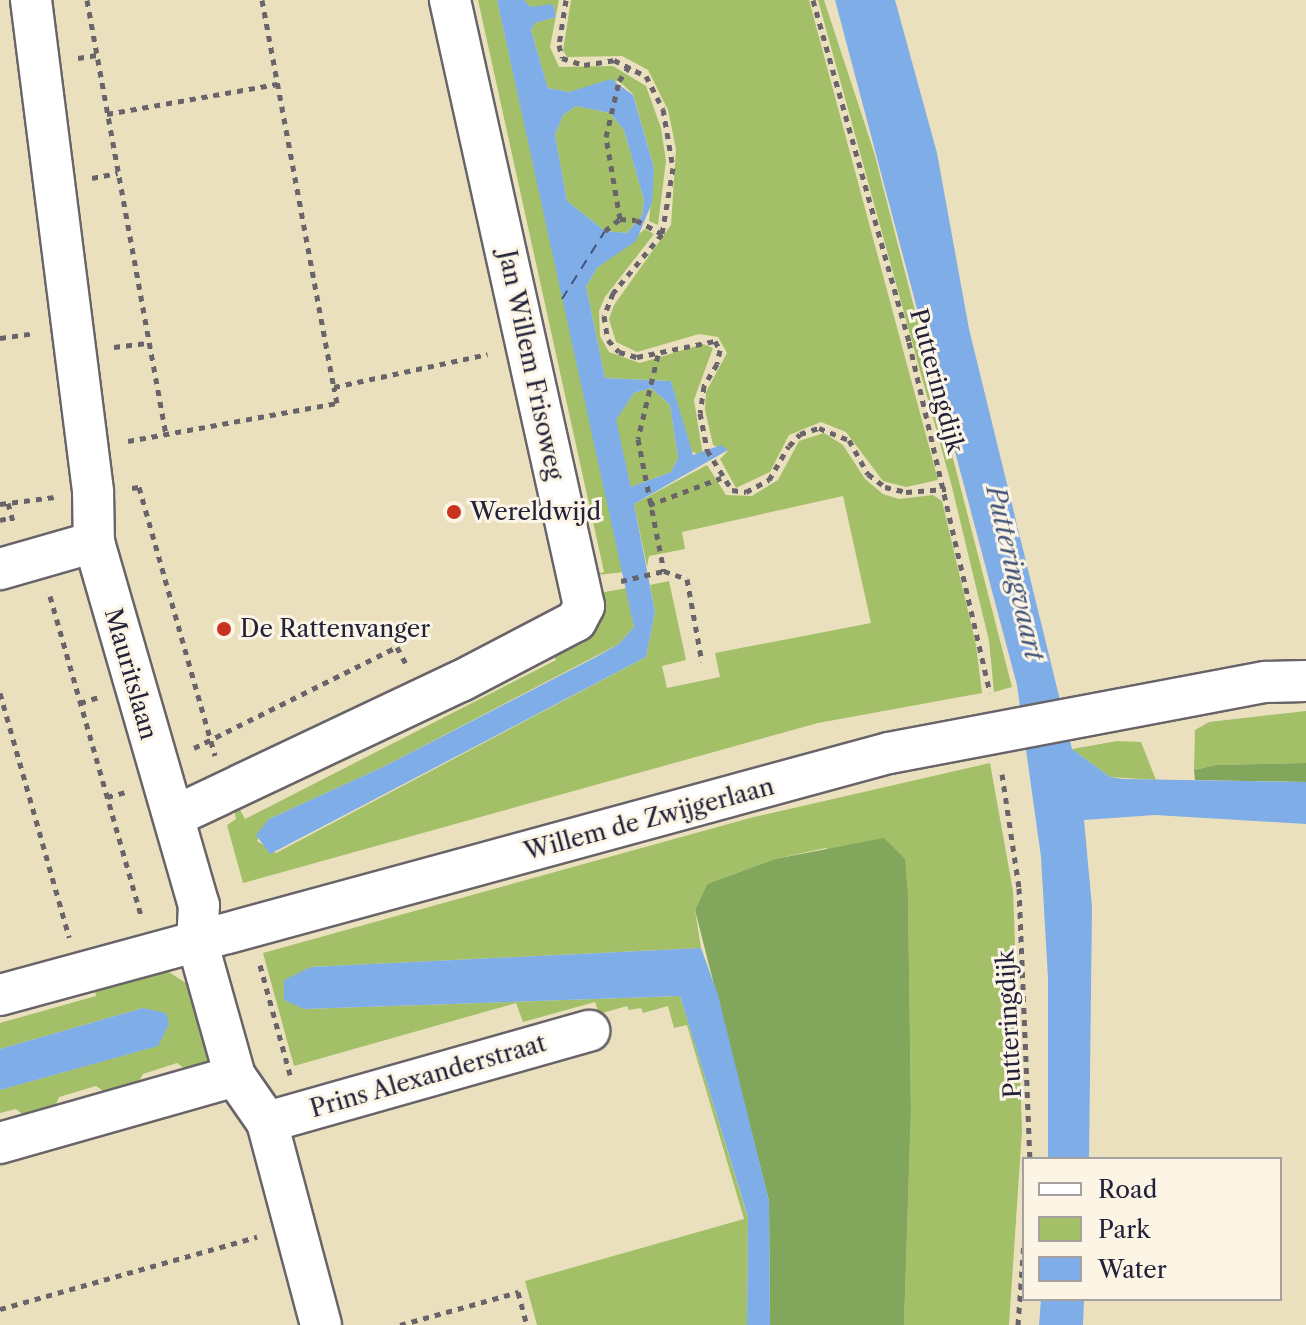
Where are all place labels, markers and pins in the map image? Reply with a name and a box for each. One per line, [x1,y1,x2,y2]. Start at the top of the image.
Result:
place label: Wereldwijd [470,498,601,526]
marker: Wereldwijd [445,503,463,521]
place label: De Rattenvanger [240,615,430,643]
marker: De Rattenvanger [215,620,233,638]

